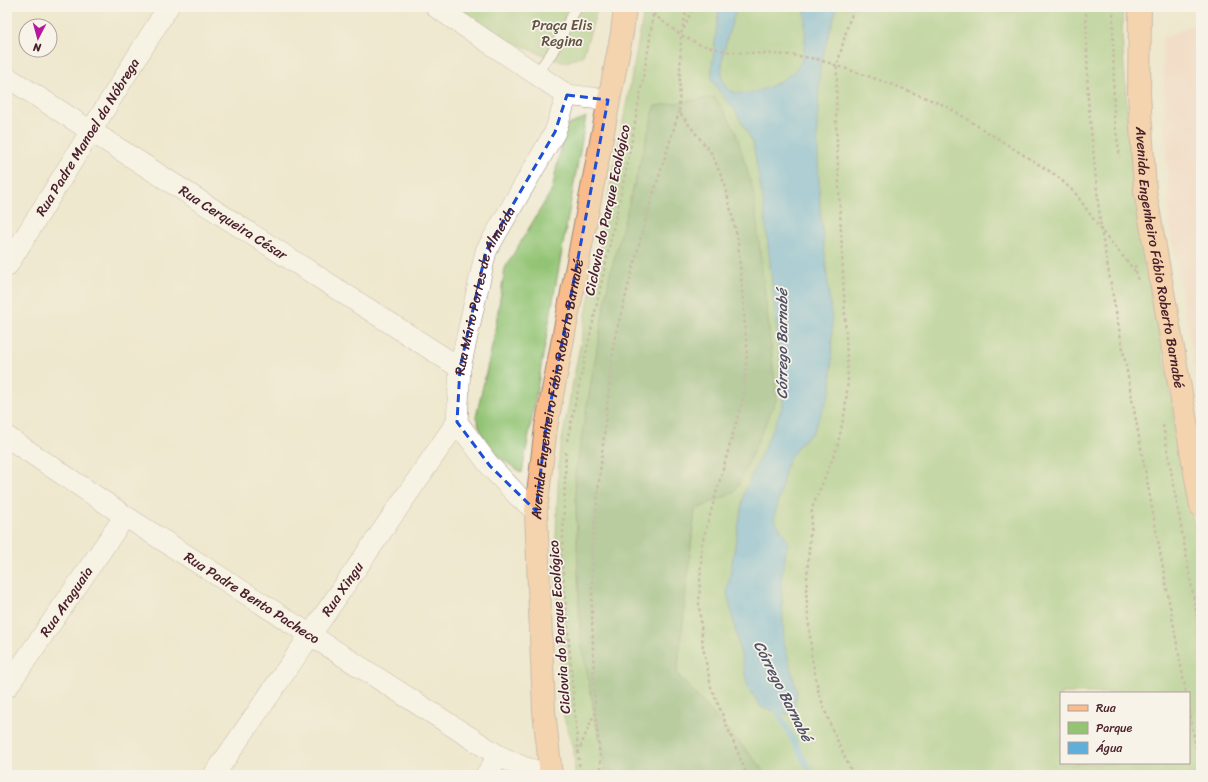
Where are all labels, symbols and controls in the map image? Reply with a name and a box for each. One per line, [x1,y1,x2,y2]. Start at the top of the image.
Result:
park label: Praça Elis Regina [532,13,592,54]
north arrow [18,18,58,58]
text: N [32,38,43,57]
street label: Rua Padre Manoel da Nóbrega [29,53,146,221]
street label: Ciclovia do Parque Ecológico [577,122,638,298]
street label: Avenida Engenheiro Fábio Roberto Barnabé [1128,125,1192,390]
street label: Rua Cerqueira César [174,179,293,268]
street label: Rua Mário Portes de Almeida [448,202,522,376]
street label: Avenida Engenheiro Fábio Roberto Barnabé [524,257,591,521]
water label: Córrego Barnabé [769,286,795,399]
street label: Ciclovia do Parque Ecológico [541,539,578,715]
street label: Rua Padre Bento Pacheco [179,545,325,651]
street label: Rua Xingu [315,556,371,622]
street label: Rua Araguaia [33,561,100,642]
water label: Córrego Barnabé [746,636,821,748]
legend [1060,692,1190,764]
text: Rua [1096,697,1117,719]
text: Parque [1096,717,1133,739]
text: Água [1095,737,1123,759]

